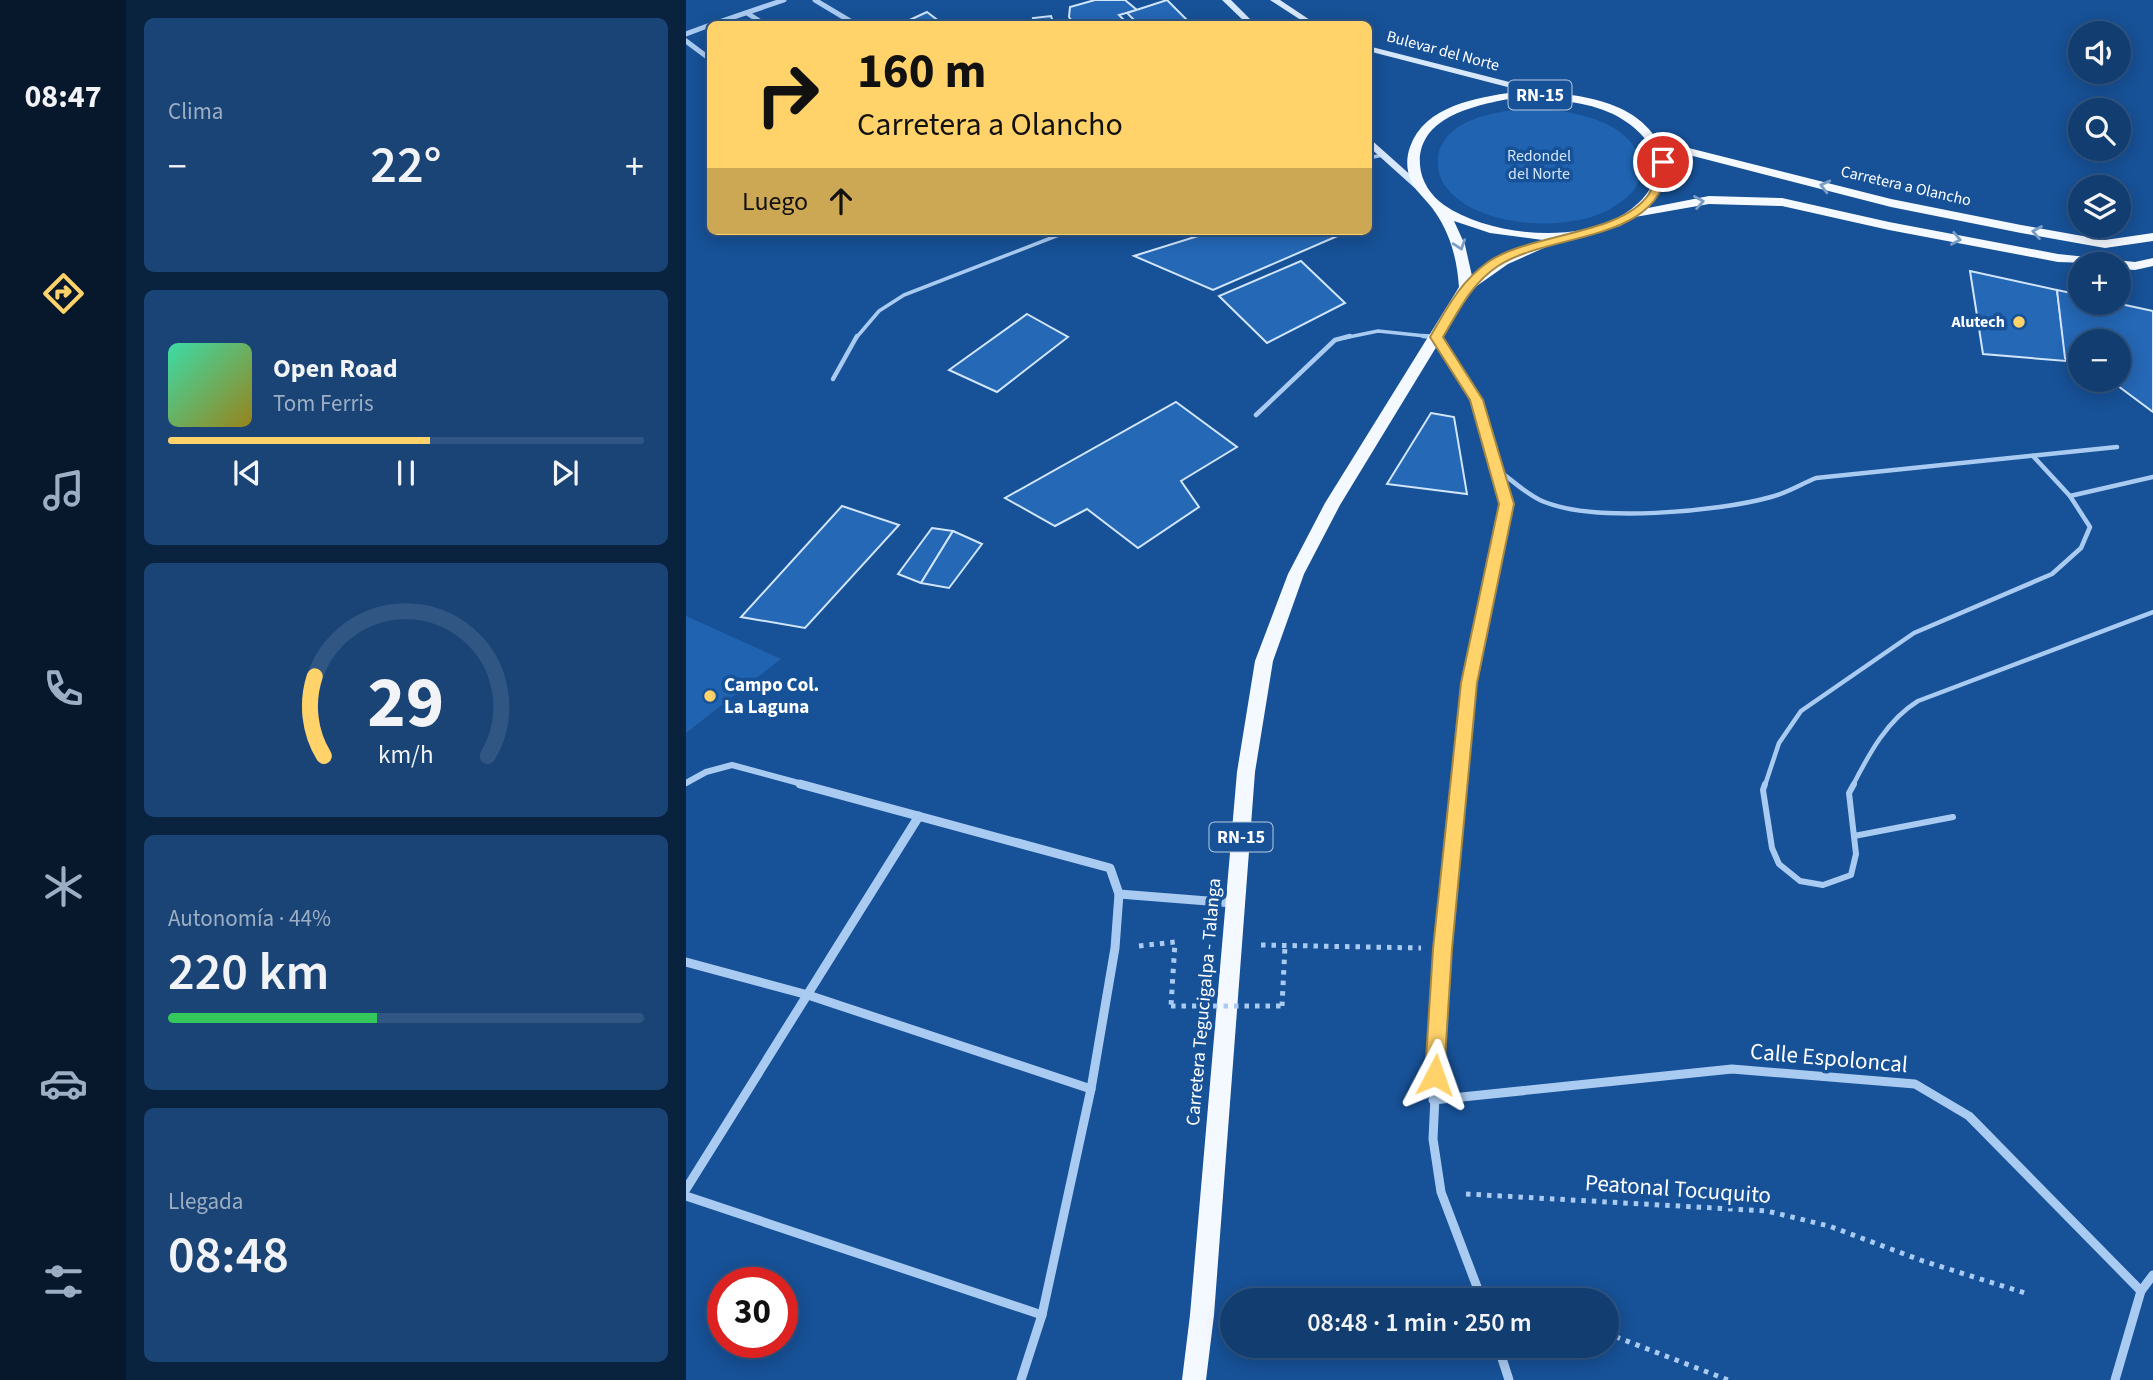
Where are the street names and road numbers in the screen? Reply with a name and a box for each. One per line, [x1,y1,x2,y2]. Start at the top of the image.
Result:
street label: Bulevar del Norte [1384,25,1502,77]
road number: RN-15 [1508,80,1572,110]
street label: Carretera a Olancho [1839,160,1973,212]
road number: RN-15 [1210,822,1272,852]
street label: Carretera Tegucigalpa - Talanga [1180,877,1228,1127]
street label: Calle Espoloncal [1749,1035,1909,1081]
street label: Peatonal Tocuquito [1584,1166,1772,1212]

